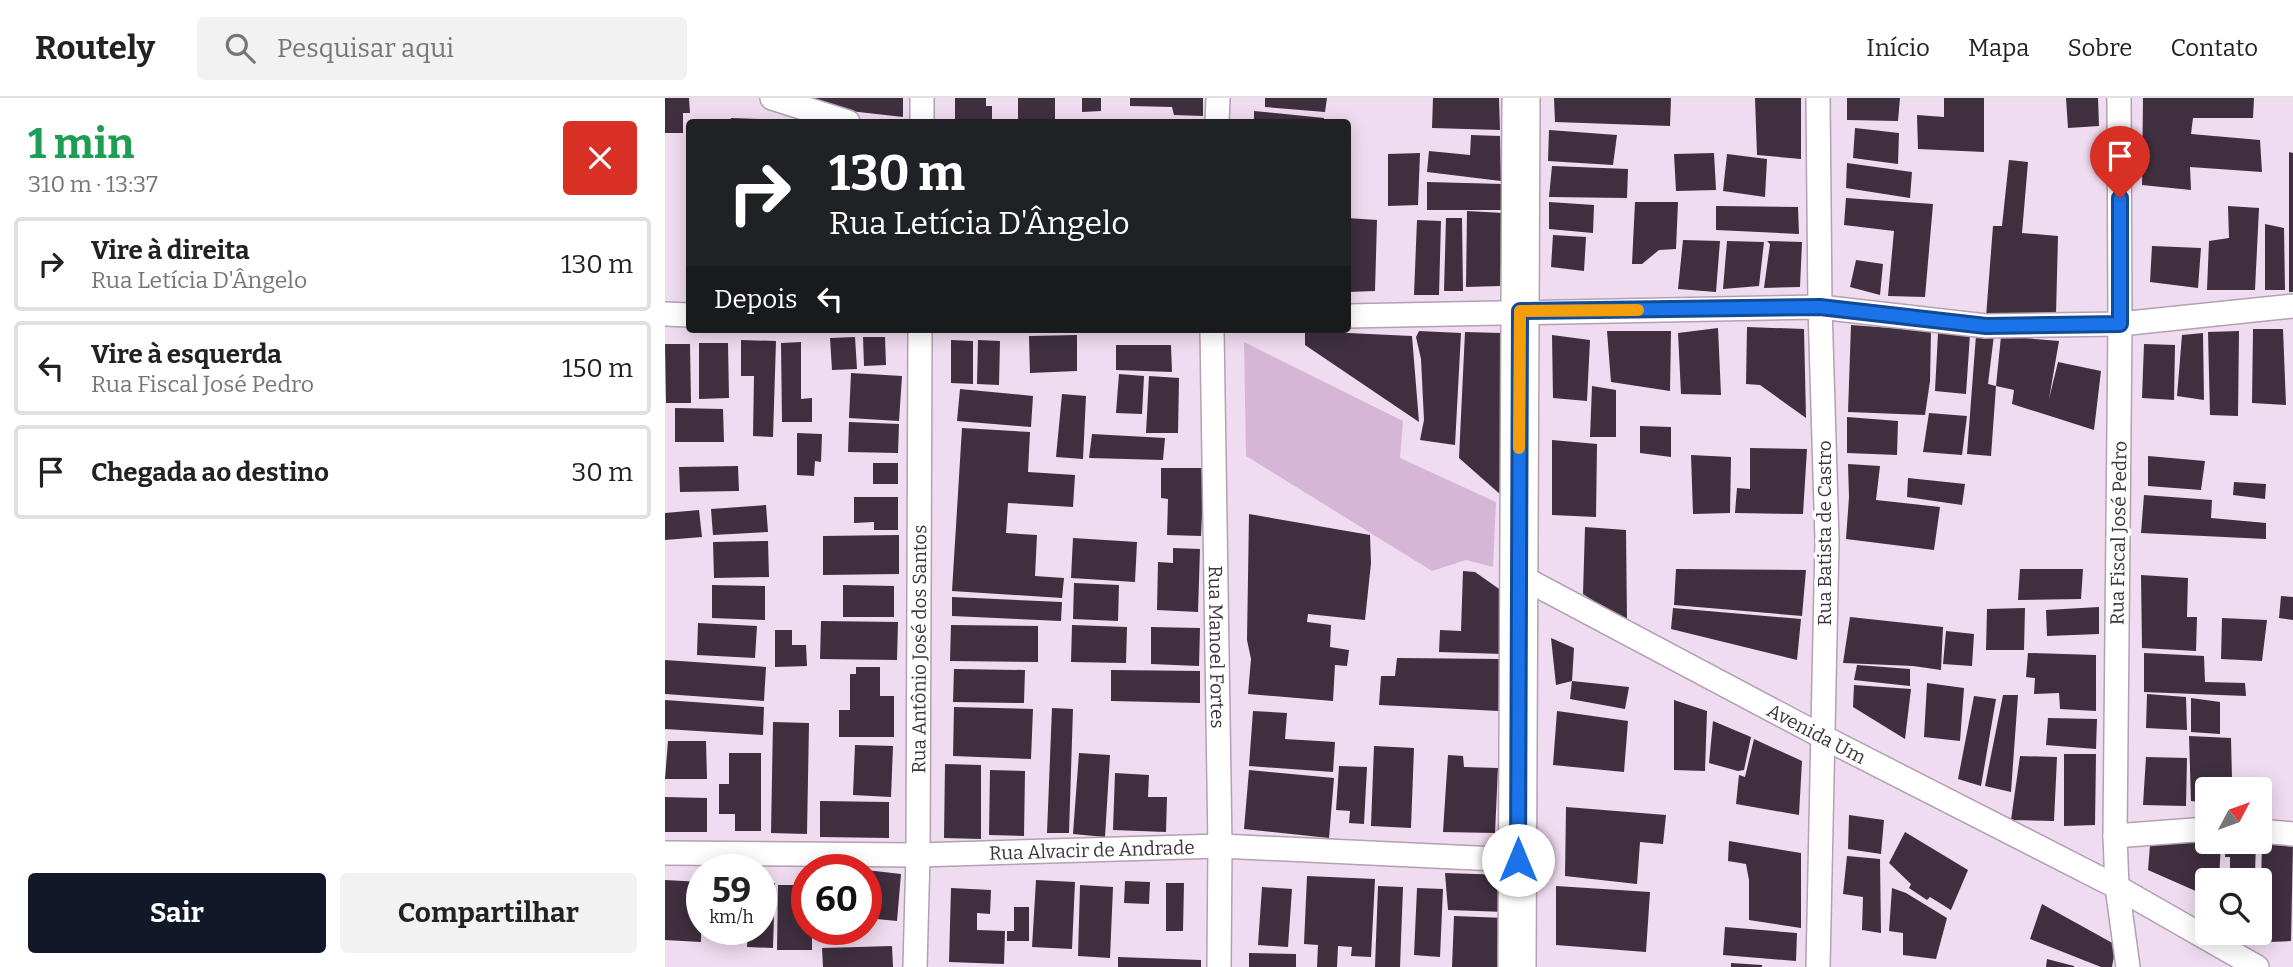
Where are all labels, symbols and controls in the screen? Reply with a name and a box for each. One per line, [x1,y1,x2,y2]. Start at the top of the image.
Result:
search box [197,17,687,80]
text: Routely [35,28,155,68]
icon: search [221,29,259,67]
text: Pesquisar aqui [277,33,454,64]
text: Início [1866,34,1930,62]
text: Mapa [1968,34,2029,62]
text: Sobre [2067,34,2132,62]
text: Contato [2170,34,2258,62]
text: 1 min [28,119,134,169]
button: close [563,121,637,195]
pin [2090,126,2150,198]
icon: arrive [2101,137,2139,175]
text: 130 m [829,144,965,203]
icon: right [714,147,805,238]
text: 310 m · 13:37 [28,170,158,198]
text: Rua Letícia D'Ângelo [829,204,1130,242]
text: Vire à direita [91,235,250,266]
icon: right [32,245,70,283]
text: 130 m [561,249,633,280]
text: Rua Letícia D'Ângelo [91,266,307,294]
icon: left [811,280,849,318]
text: Depois [714,284,797,315]
text: Vire à esquerda [91,339,282,370]
icon: left [32,349,70,387]
text: 150 m [562,353,633,384]
text: Rua Fiscal José Pedro [91,370,314,398]
street label: Rua Batista de Castro [1813,440,1836,626]
street label: Rua Fiscal José Pedro [2105,441,2132,625]
icon: arrive [32,453,70,491]
text: Chegada ao destino [91,457,329,488]
text: 30 m [572,457,633,488]
street label: Rua Antônio José dos Santos [907,525,931,774]
street label: Rua Manoel Fortes [1204,565,1229,729]
street label: Avenida Um [1763,699,1870,769]
north arrow [2195,777,2271,854]
map controls [2195,777,2272,945]
position arrow [1481,823,1555,897]
street label: Rua Alvacir de Andrade [989,836,1195,865]
speed limit sign: 60 [791,854,882,945]
button: search [2195,868,2272,945]
text: 59 [712,869,751,911]
button: Sair [28,873,326,953]
button: Compartilhar [340,873,637,953]
text: km/h [709,906,754,928]

